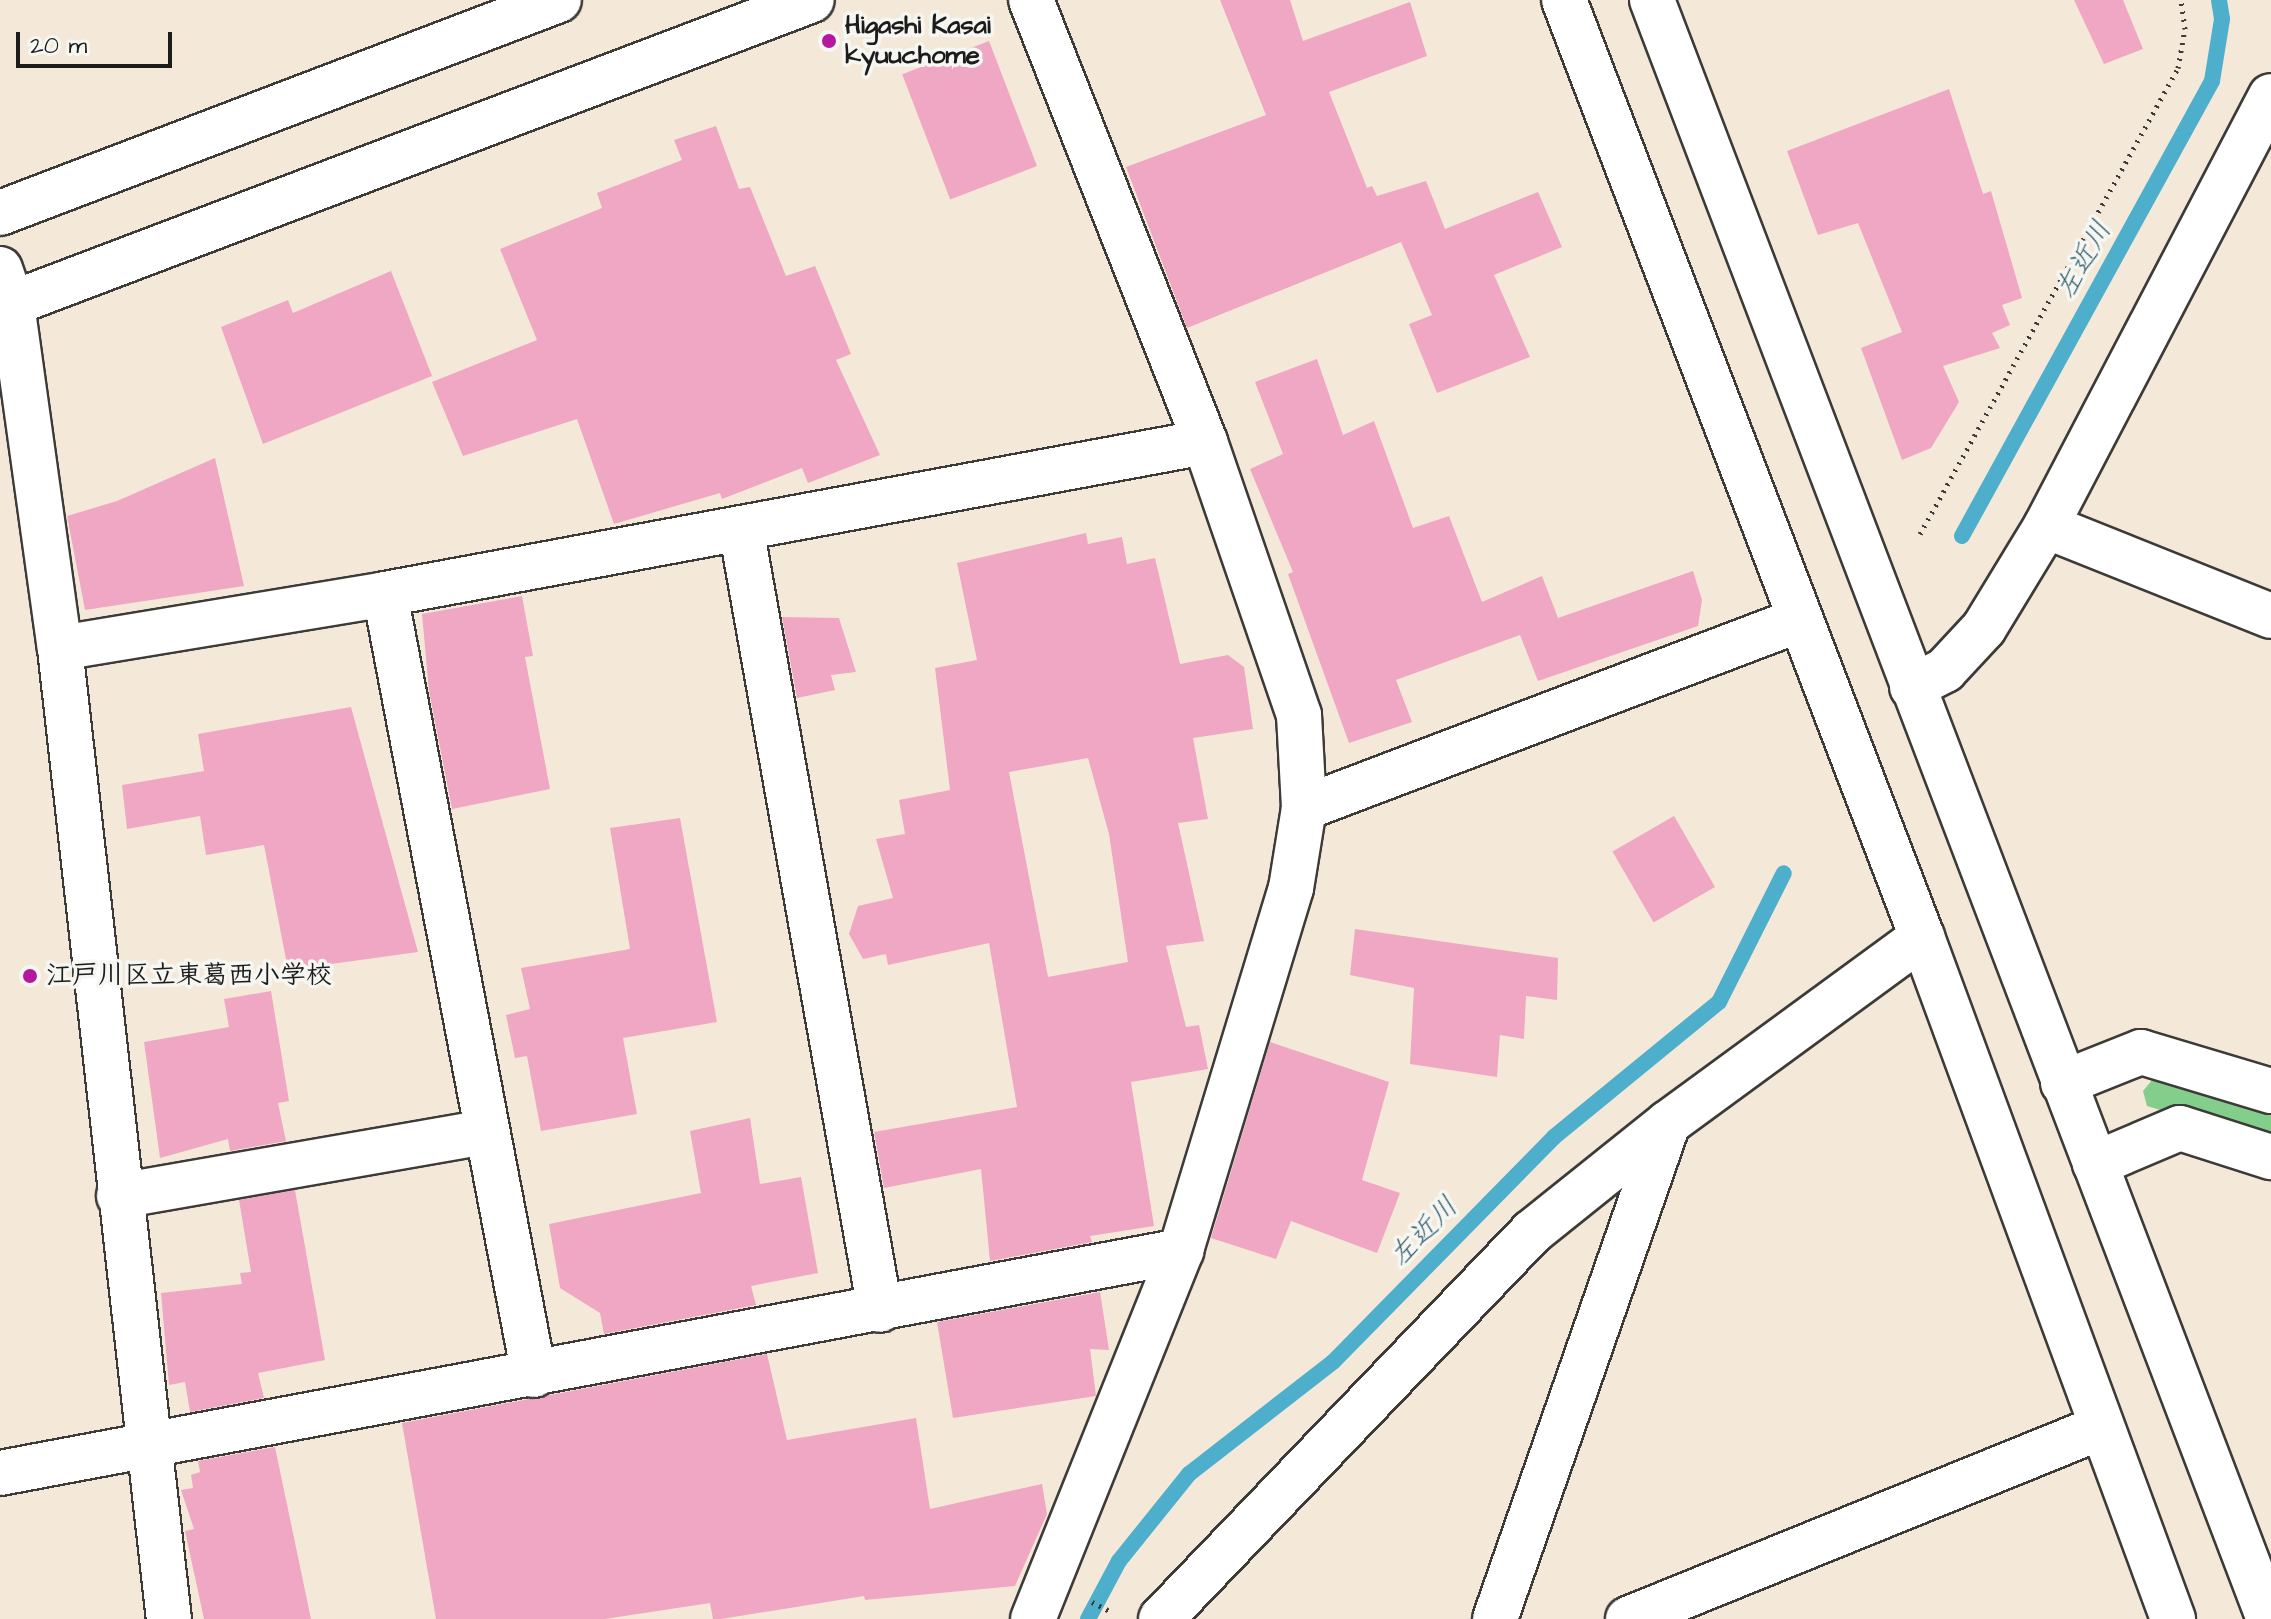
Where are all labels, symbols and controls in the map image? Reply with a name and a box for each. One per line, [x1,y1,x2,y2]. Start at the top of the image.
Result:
place label: Higashi Kasai kyuuchome [845,10,991,72]
scale bar [20,16,176,66]
text: 20 m [30,29,87,63]
marker: Higashi Kasai kyuuchome [820,32,838,50]
water label: 左近川 [2049,215,2119,305]
place label: 江戸川区立東葛西小学校 [46,960,332,992]
marker: 江戸川区立東葛西小学校 [21,967,39,985]
water label: 左近川 [1383,1190,1465,1274]

